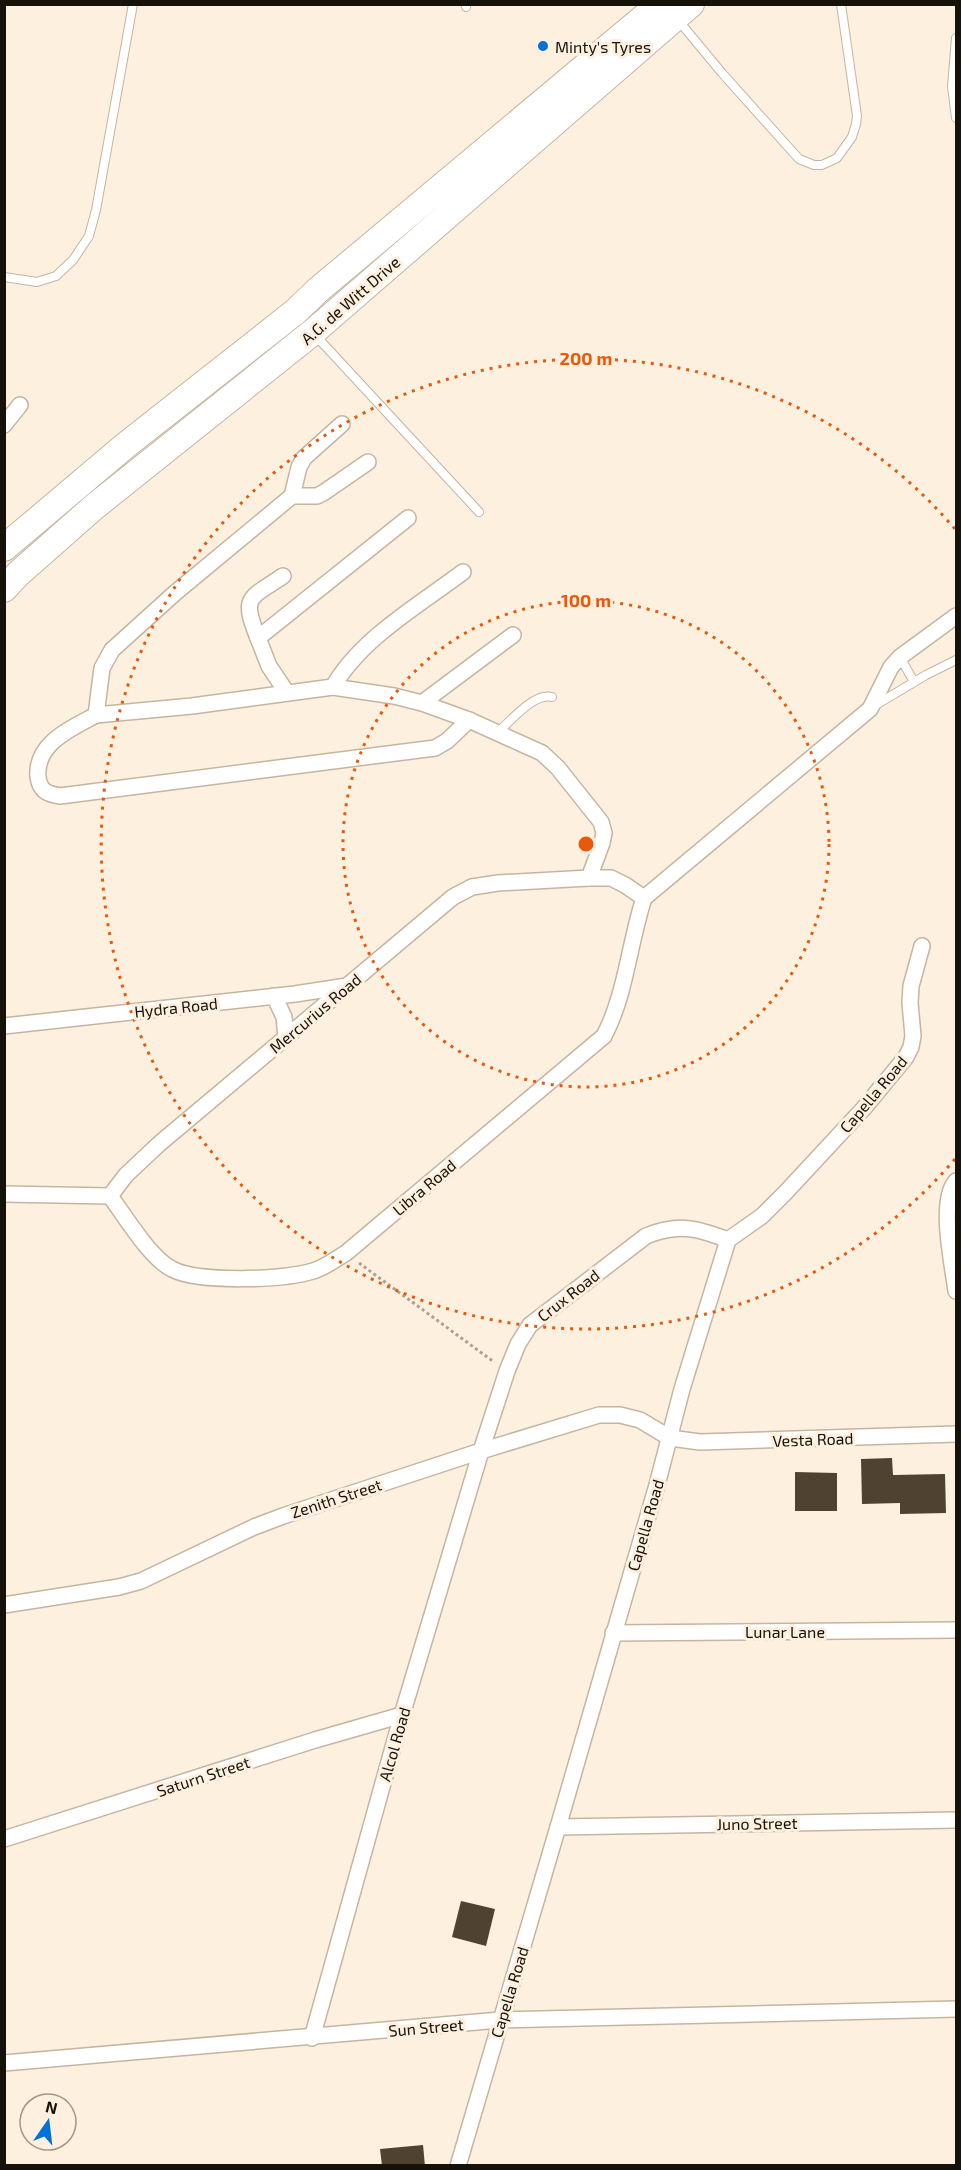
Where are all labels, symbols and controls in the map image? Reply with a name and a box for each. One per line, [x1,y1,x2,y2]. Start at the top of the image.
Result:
place label: Minty's Tyres [555,37,651,56]
marker: Minty's Tyres [536,39,550,53]
street label: A.G. de Witt Drive [297,252,403,348]
text: 200 m [560,347,612,369]
text: 100 m [561,589,611,611]
centre of rings [576,834,596,854]
street label: Mercurius Road [265,969,365,1057]
street label: Hydra Road [133,993,219,1021]
street label: Capella Road [835,1052,911,1136]
street label: Libra Road [388,1155,460,1219]
street label: Crux Road [533,1265,603,1325]
street label: Vesta Road [772,1428,854,1450]
street label: Zenith Street [288,1474,384,1522]
street label: Capella Road [623,1477,667,1573]
street label: Lunar Lane [745,1622,825,1641]
street label: Alcol Road [374,1705,414,1783]
street label: Saturn Street [154,1752,252,1800]
street label: Juno Street [716,1813,798,1833]
street label: Capella Road [486,1944,532,2040]
street label: Sun Street [388,2014,464,2040]
north arrow [18,2092,78,2152]
text: N [44,2096,60,2118]

